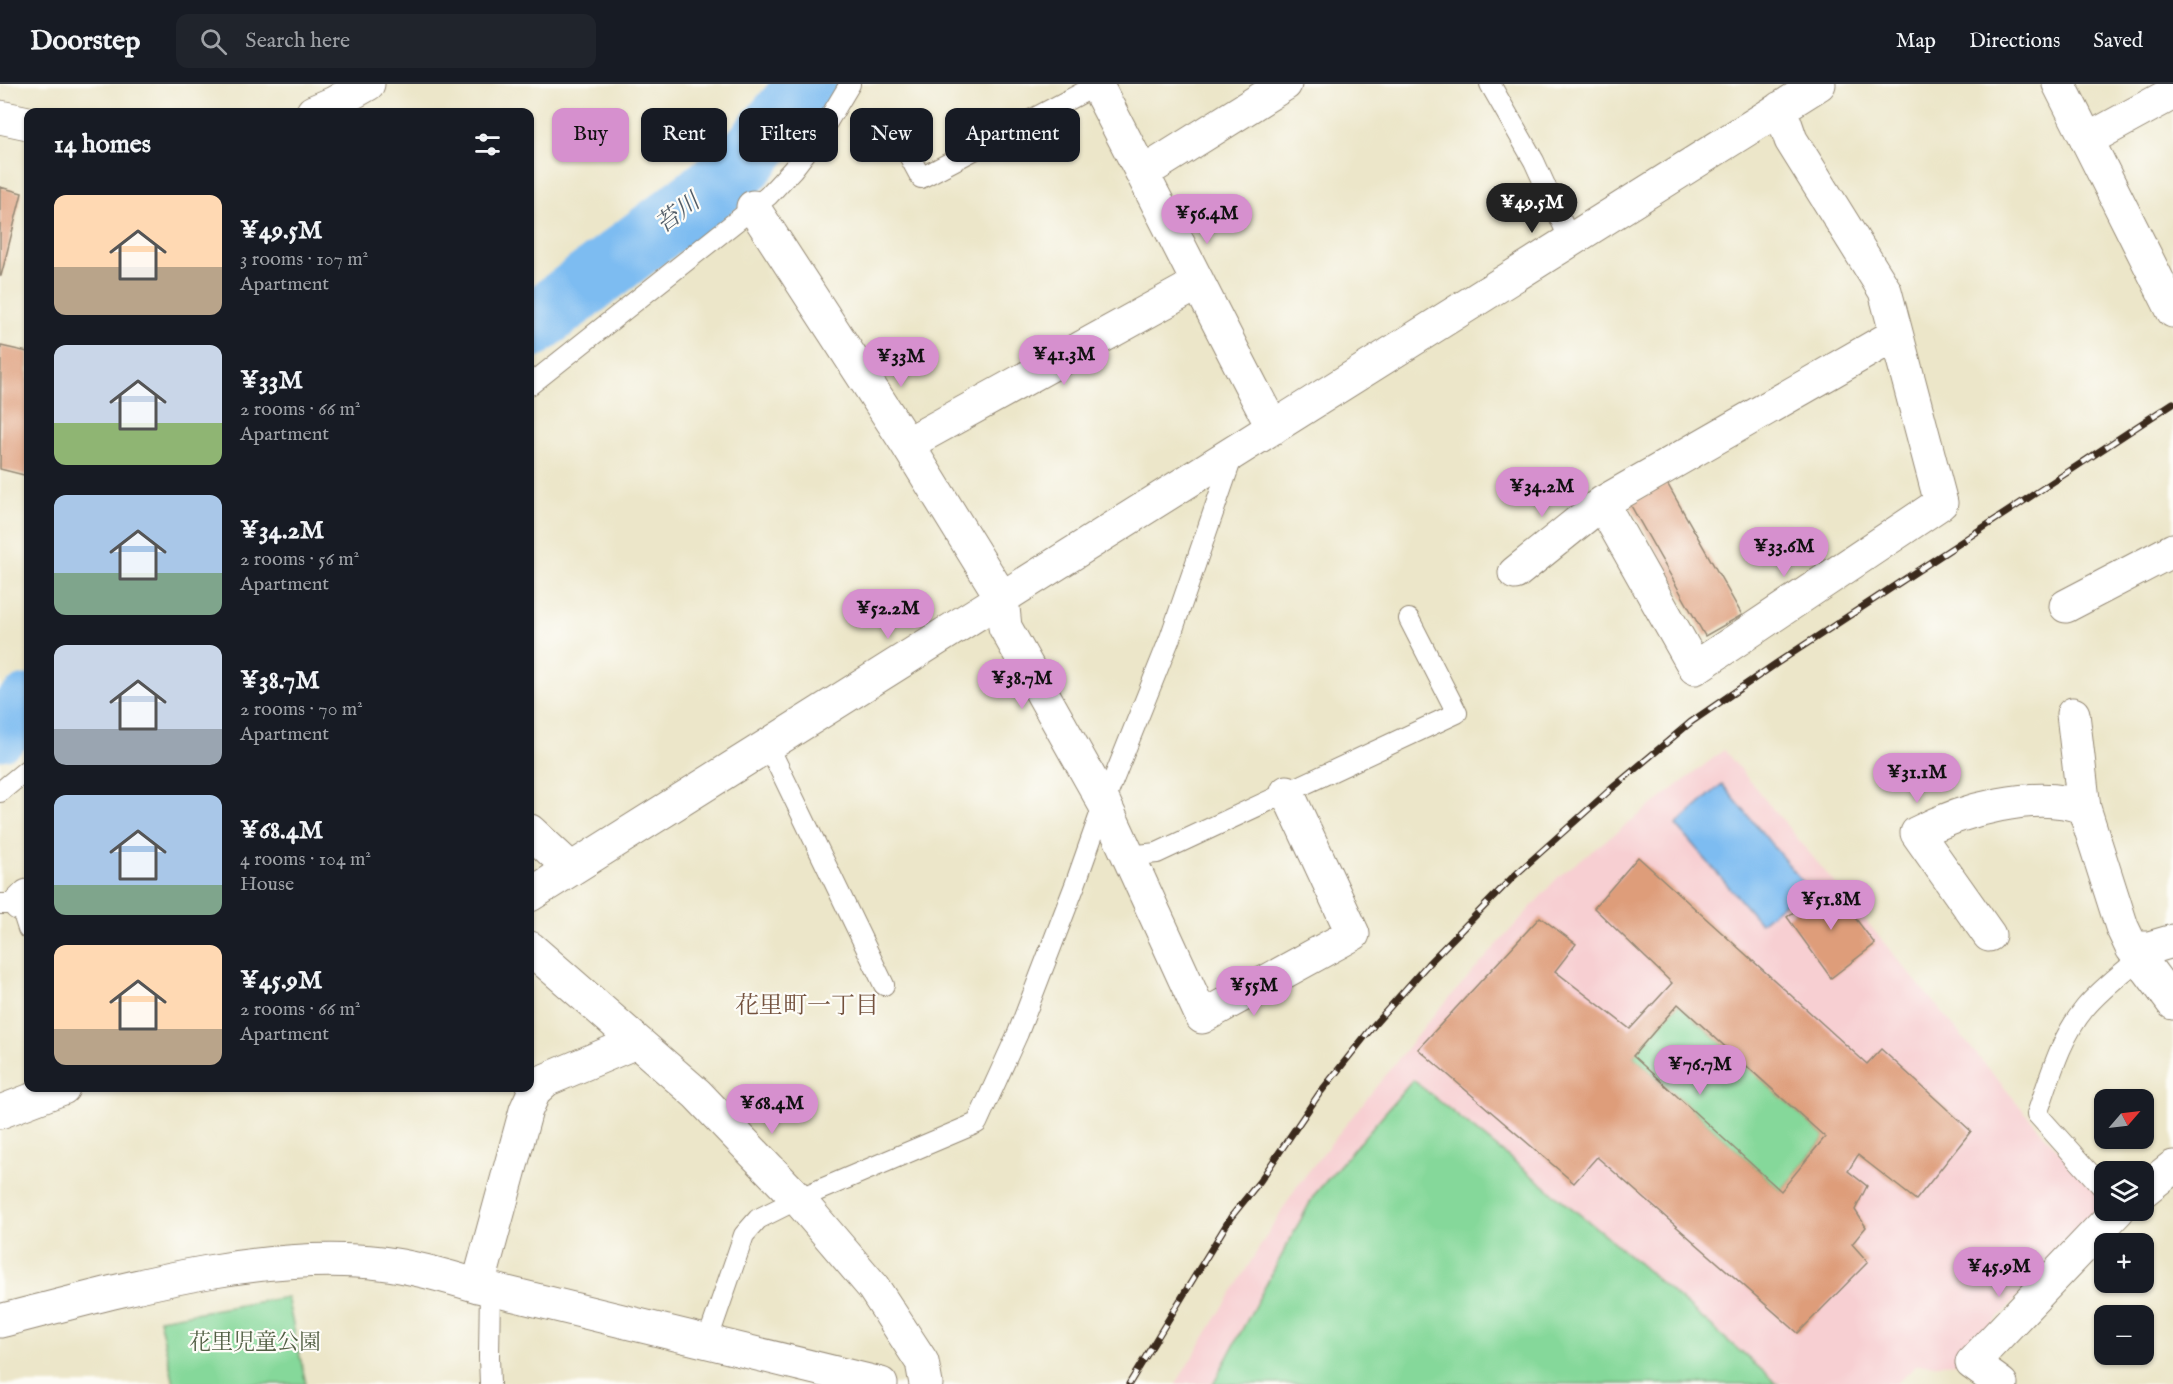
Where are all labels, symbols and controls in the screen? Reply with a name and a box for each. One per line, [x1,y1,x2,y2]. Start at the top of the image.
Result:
search box [176,14,596,68]
text: Doorstep [30,24,140,59]
icon: search [197,25,230,58]
text: Search here [245,27,350,55]
text: Map [1896,28,1936,55]
text: Directions [1969,28,2060,55]
text: Saved [2093,28,2143,55]
chip: Buy [552,108,629,162]
chip: Rent [641,108,727,162]
chip: Filters [739,108,838,162]
chip: New [850,108,933,162]
chip: Apartment [945,108,1080,162]
text: 14 homes [54,128,151,161]
icon: filters [471,128,504,161]
pin: ¥49.5M [1483,183,1581,234]
water label: 苔川 [650,185,709,241]
text: ¥49.5M [1500,190,1564,215]
pin: ¥56.4M [1158,194,1256,245]
text: ¥56.4M [1175,201,1239,226]
text: ¥49.5M [240,214,323,247]
icon: home [102,219,174,291]
text: 3 rooms · 107 m² [240,247,368,272]
text: Apartment [240,272,329,297]
pin: ¥41.3M [1015,335,1113,386]
pin: ¥33M [865,337,937,388]
text: ¥41.3M [1033,342,1095,367]
text: ¥33M [877,344,925,369]
text: ¥33M [240,364,303,397]
icon: home [102,369,174,441]
text: 2 rooms · 66 m² [240,397,361,422]
text: Apartment [240,422,329,447]
pin: ¥34.2M [1493,467,1591,518]
text: ¥34.2M [1510,474,1574,499]
text: ¥34.2M [240,514,324,547]
icon: home [102,519,174,591]
pin: ¥33.6M [1735,527,1833,578]
text: ¥33.6M [1753,534,1815,559]
text: 2 rooms · 56 m² [240,547,359,572]
text: Apartment [240,572,329,597]
pin: ¥52.2M [839,589,937,640]
text: ¥52.2M [856,596,920,621]
pin: ¥38.7M [973,659,1071,710]
text: ¥38.7M [240,664,320,697]
text: ¥38.7M [991,666,1053,691]
icon: home [102,669,174,741]
text: 2 rooms · 70 m² [240,697,363,722]
text: Apartment [240,722,329,747]
pin: ¥31.1M [1868,753,1966,804]
text: ¥31.1M [1887,760,1947,785]
text: ¥68.4M [240,814,323,847]
icon: home [102,819,174,891]
text: 4 rooms · 104 m² [240,847,371,872]
text: House [240,872,294,897]
pin: ¥51.8M [1782,880,1880,931]
text: ¥51.8M [1801,887,1861,912]
text: ¥45.9M [240,964,322,997]
pin: ¥55M [1218,966,1290,1017]
icon: home [102,969,174,1041]
text: ¥55M [1230,973,1278,998]
district label: 花里町一丁目 [735,991,879,1022]
text: 2 rooms · 66 m² [240,997,361,1022]
text: Apartment [240,1022,329,1047]
pin: ¥76.7M [1651,1045,1749,1096]
text: ¥76.7M [1668,1052,1732,1077]
pin: ¥68.4M [723,1084,821,1135]
north arrow [2094,1089,2154,1149]
map controls [2094,1089,2154,1365]
text: ¥68.4M [740,1091,804,1116]
button: layers [2094,1161,2154,1221]
button: + [2094,1233,2154,1293]
pin: ¥45.9M [1950,1247,2048,1298]
text: ¥45.9M [1967,1254,2031,1279]
button: − [2094,1305,2154,1365]
park label: 花里児童公園 [189,1329,321,1357]

